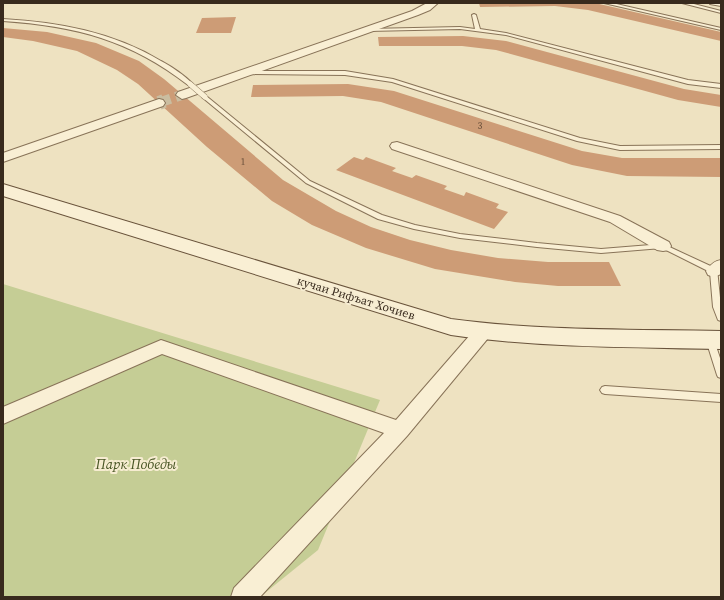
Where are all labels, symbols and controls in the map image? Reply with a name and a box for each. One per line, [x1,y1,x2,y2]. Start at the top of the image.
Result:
house number: 3 [478,120,483,132]
house number: 1 [241,156,245,168]
street label: кучаи Рифъат Хочиев [295,272,417,324]
park label: Парк Победы [95,454,177,474]

